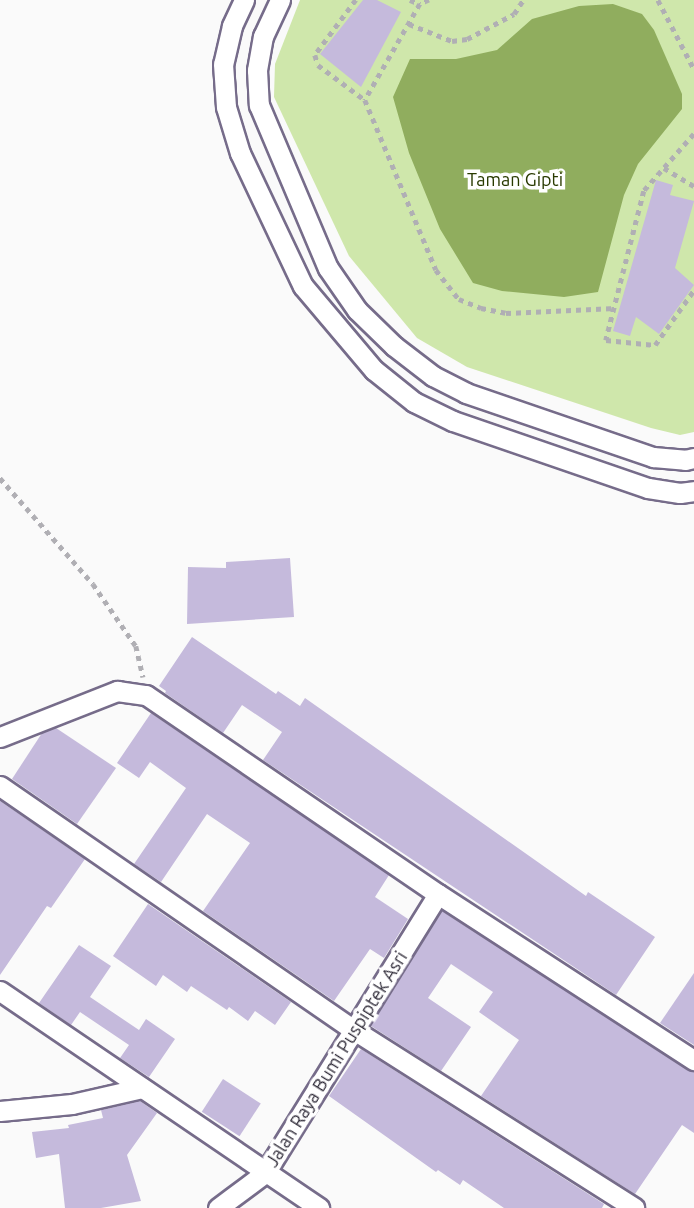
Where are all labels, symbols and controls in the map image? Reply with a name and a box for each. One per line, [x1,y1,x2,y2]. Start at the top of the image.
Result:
park label: Taman Gipti [467,168,563,190]
street label: Jalan Raya Bumi Puspiptek Asri [261,947,411,1171]

